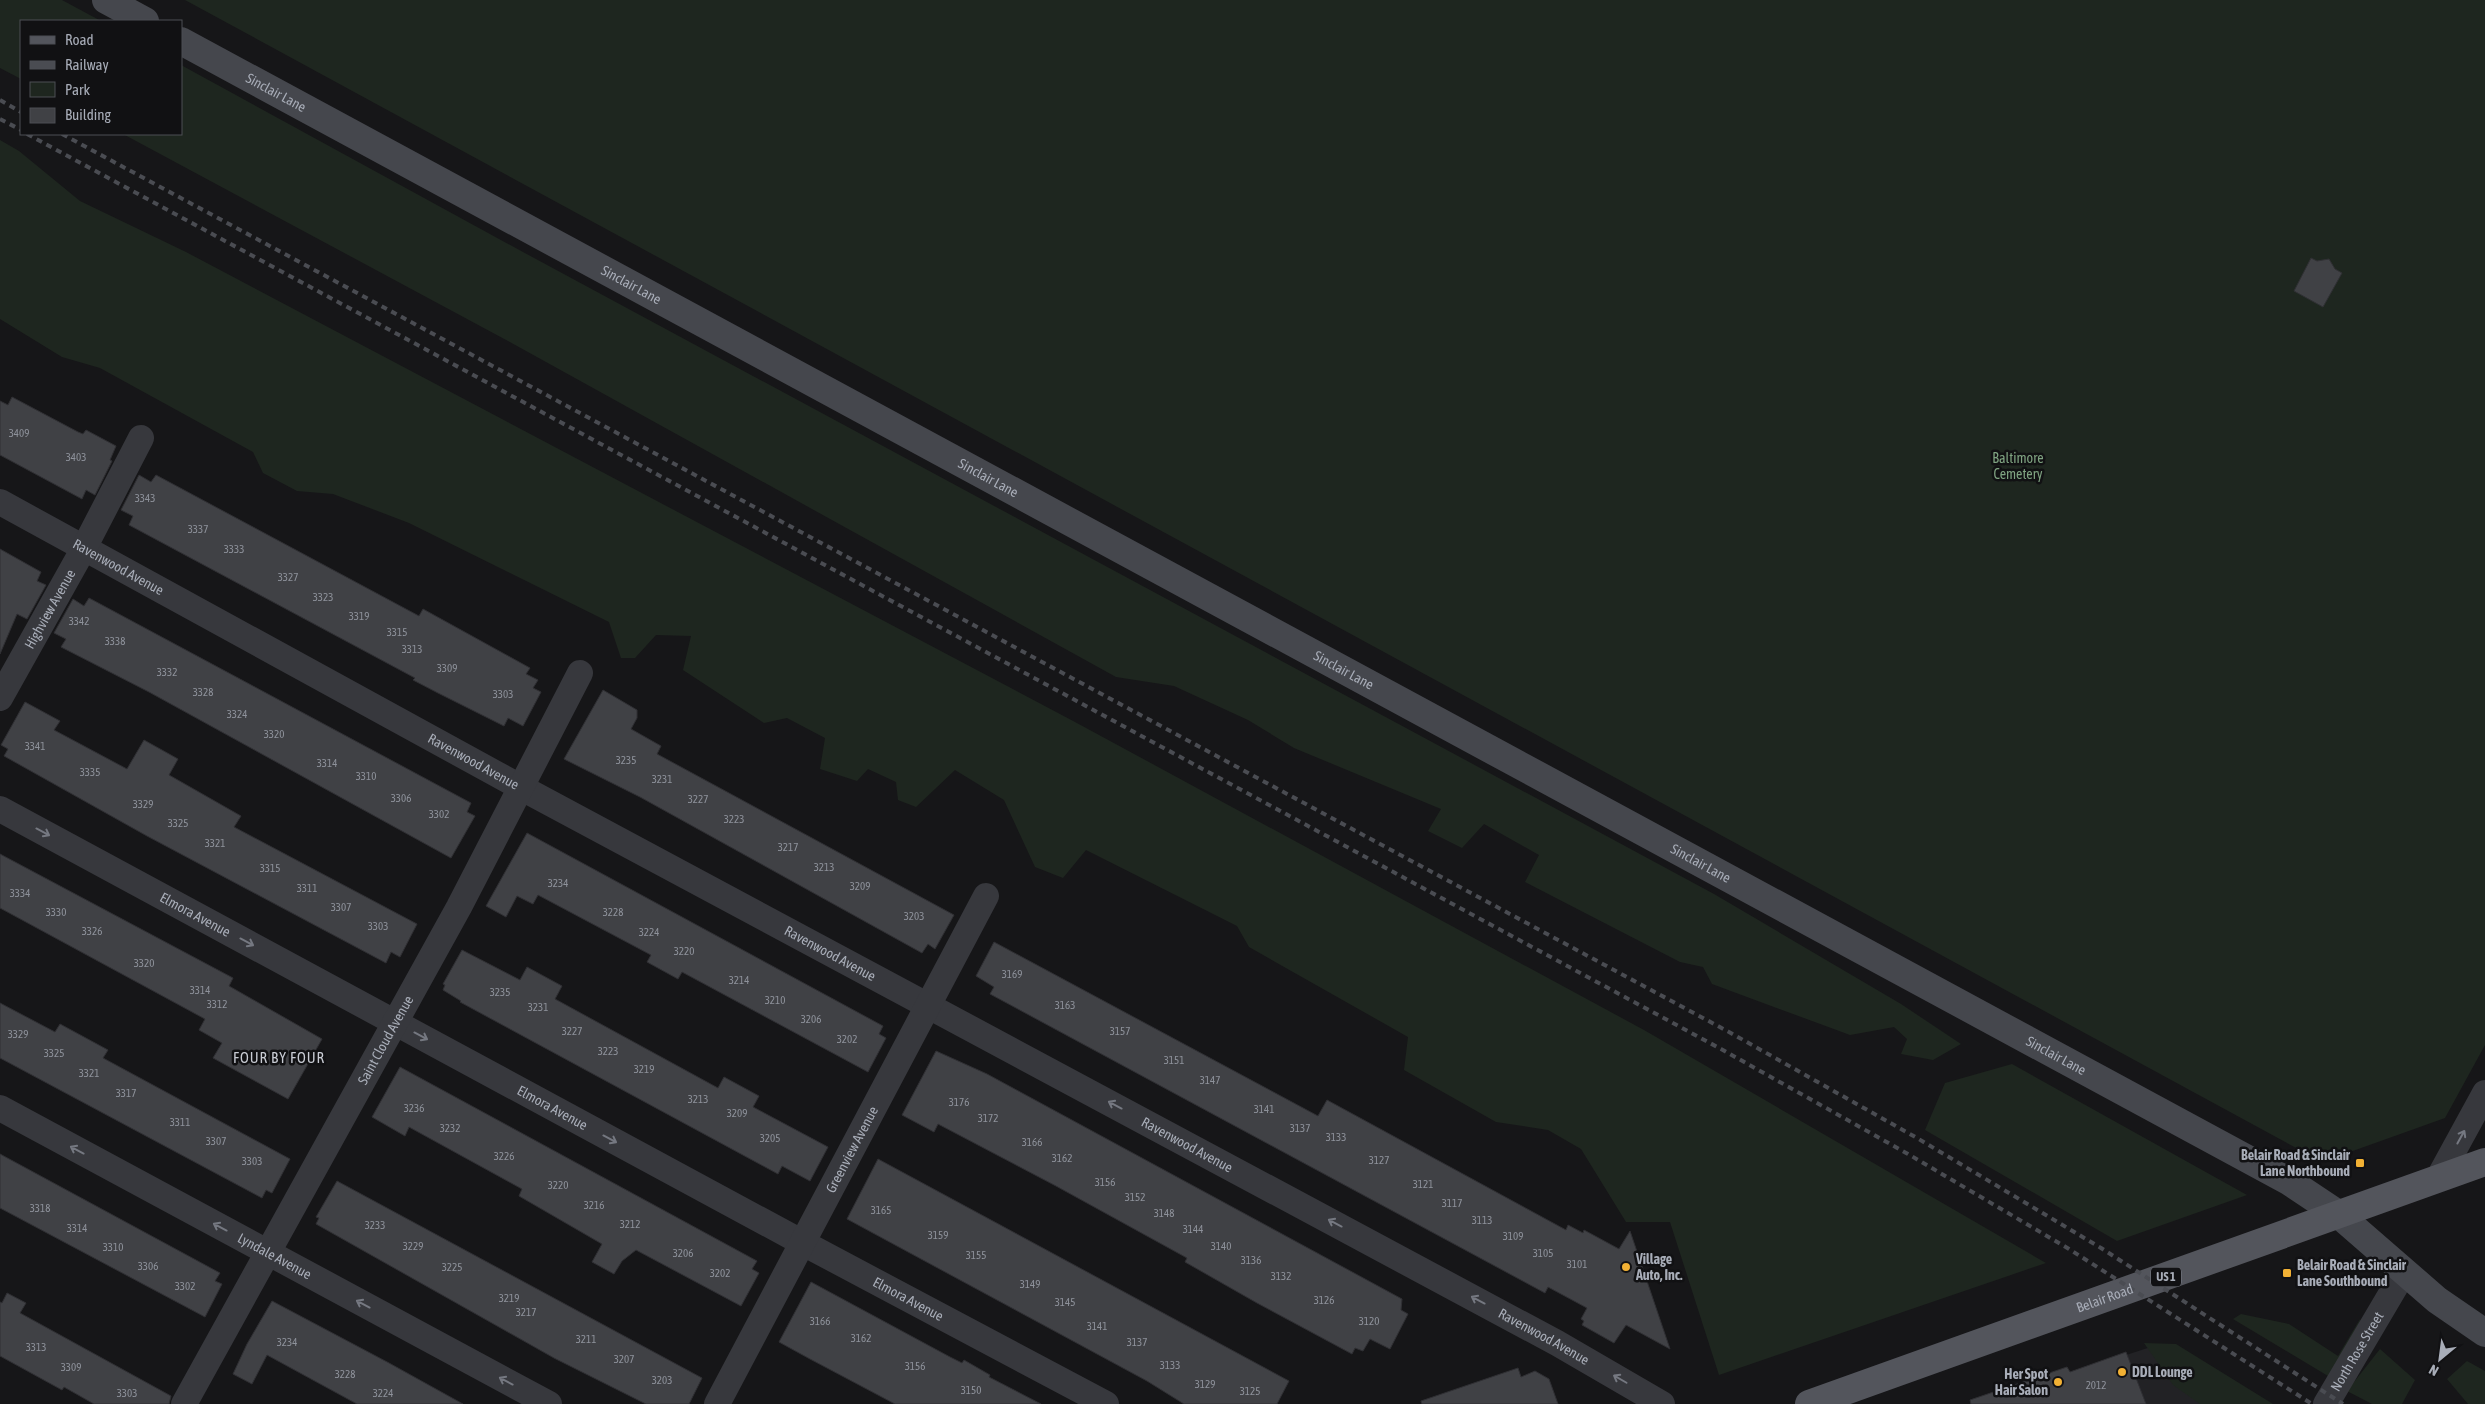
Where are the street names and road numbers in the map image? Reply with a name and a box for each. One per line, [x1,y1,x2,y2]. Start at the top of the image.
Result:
street label: Sinclair Lane [243,70,309,115]
street label: Sinclair Lane [599,262,664,307]
street label: Sinclair Lane [956,455,1021,500]
street label: Ravenwood Avenue [70,536,167,598]
street label: Highview Avenue [21,566,78,652]
street label: Sinclair Lane [1311,647,1376,693]
street label: Ravenwood Avenue [425,730,522,793]
street label: Sinclair Lane [1668,841,1734,886]
street label: Elmora Avenue [157,889,233,940]
street label: Ravenwood Avenue [782,922,879,984]
street label: Saint Cloud Avenue [354,993,416,1087]
street label: Sinclair Lane [2023,1033,2089,1078]
street label: Elmora Avenue [515,1082,590,1133]
street label: Greenview Avenue [822,1104,881,1195]
street label: Ravenwood Avenue [1139,1114,1236,1176]
street label: Lyndale Avenue [235,1230,314,1282]
road number: US 1 [2151,1268,2181,1286]
street label: Elmora Avenue [870,1274,946,1324]
street label: Belair Road [2074,1281,2135,1316]
street label: Ravenwood Avenue [1496,1305,1592,1368]
street label: North Rose Street [2327,1309,2387,1394]

